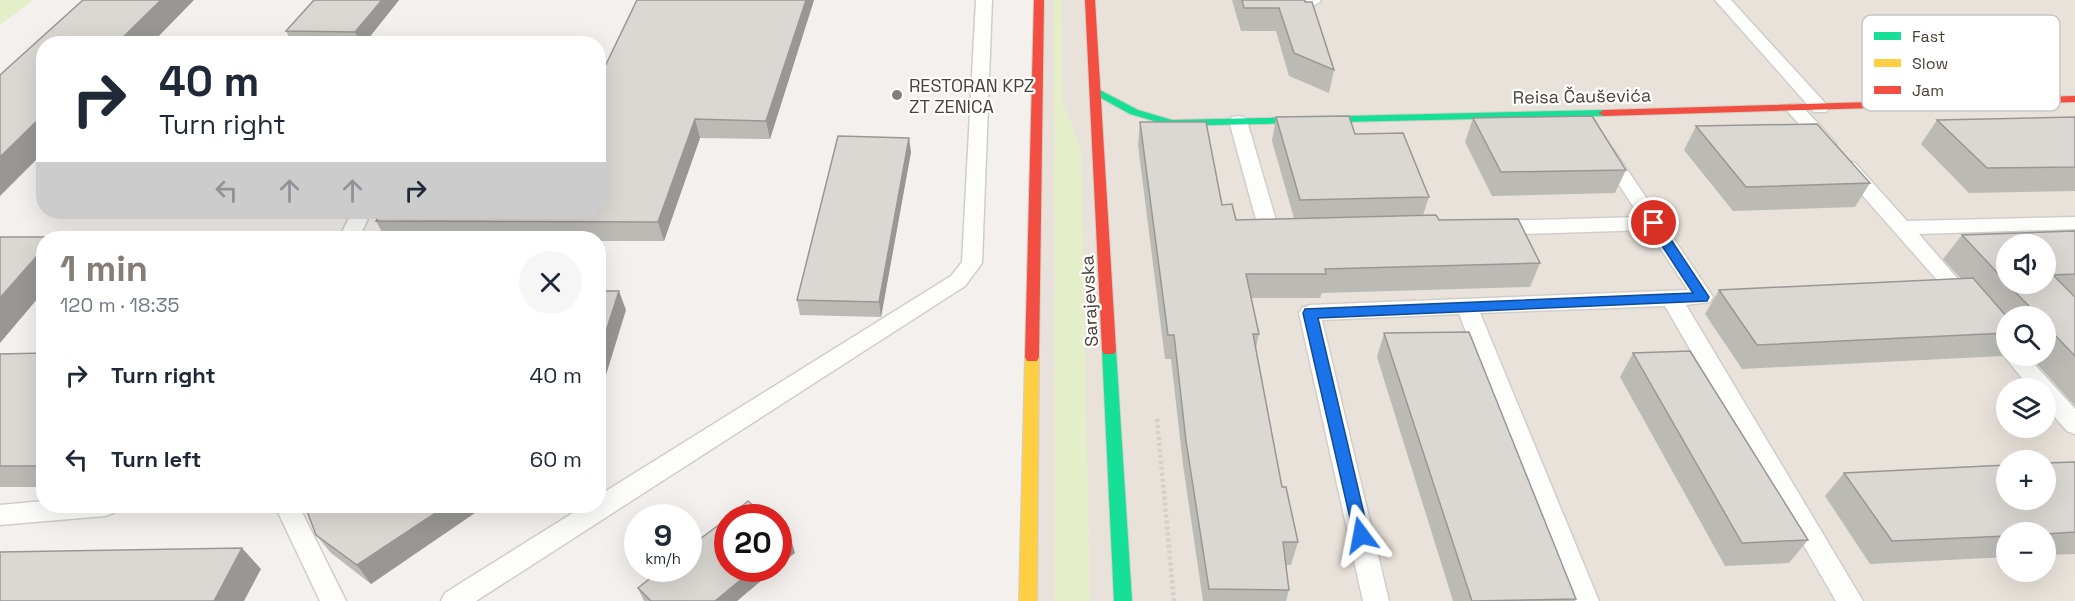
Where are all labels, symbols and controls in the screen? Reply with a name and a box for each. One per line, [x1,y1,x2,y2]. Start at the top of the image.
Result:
legend [1862,15,2060,111]
text: Fast [1912,26,1945,47]
text: Slow [1912,53,1948,74]
text: 40 m [159,55,259,108]
icon: right [60,60,138,138]
place label: RESTORAN KPZ ZT ZENICA [909,74,1034,118]
text: Jam [1912,80,1944,101]
street label: Reisa Čauševića [1513,83,1651,109]
marker: RESTORAN KPZ ZT ZENICA [890,88,904,102]
text: Turn right [159,107,286,142]
icon: left [210,174,243,207]
icon: ahead [273,174,306,207]
icon: ahead [336,174,369,207]
icon: right [399,174,432,207]
pin [1628,197,1679,248]
icon: arrive [1637,206,1670,239]
map controls [1996,234,2056,582]
button: sound [1996,234,2056,294]
text: 1 min [60,246,148,292]
button: close [519,251,582,314]
street label: Sarajevska [1075,255,1103,347]
text: 120 m · 18:35 [60,292,180,318]
button: search [1996,306,2056,366]
icon: right [60,359,93,392]
text: Turn right [111,361,216,389]
text: 40 m [530,361,582,389]
button: layers [1996,378,2056,438]
icon: left [60,443,93,476]
text: Turn left [111,445,201,473]
text: 60 m [530,445,582,473]
button: + [1996,450,2056,510]
position arrow [1329,503,1393,567]
speed limit sign: 20 [714,504,792,582]
text: 9 [654,516,672,555]
button: − [1996,522,2056,582]
text: km/h [645,549,681,568]

